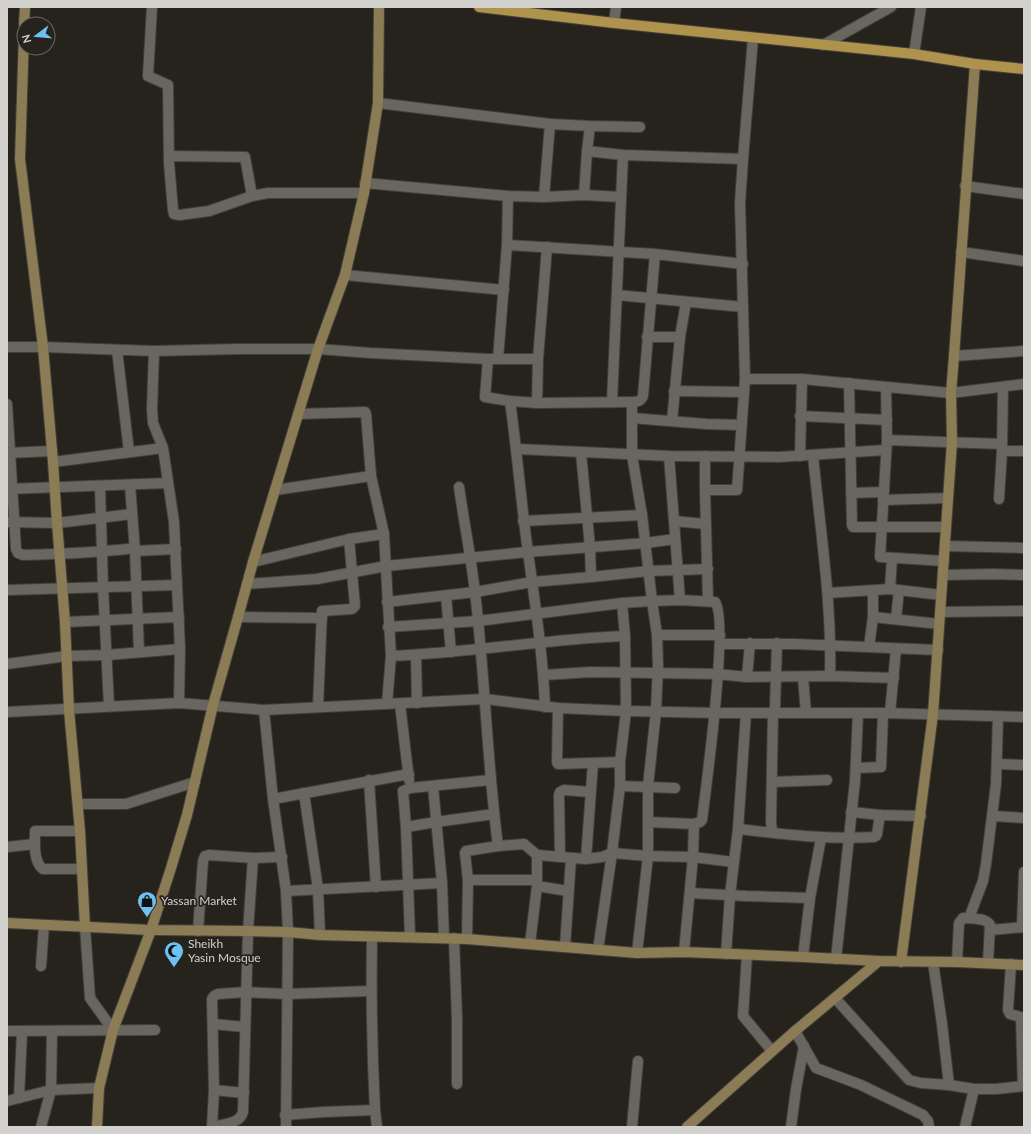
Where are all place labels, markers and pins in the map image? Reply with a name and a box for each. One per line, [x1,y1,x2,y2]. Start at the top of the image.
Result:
shop icon: Yassan Market [136,890,158,918]
place label: Yassan Market [161,893,238,908]
place label: Sheikh Yasin Mosque [188,936,261,965]
mosque icon: Sheikh Yasin Mosque [163,940,185,968]

